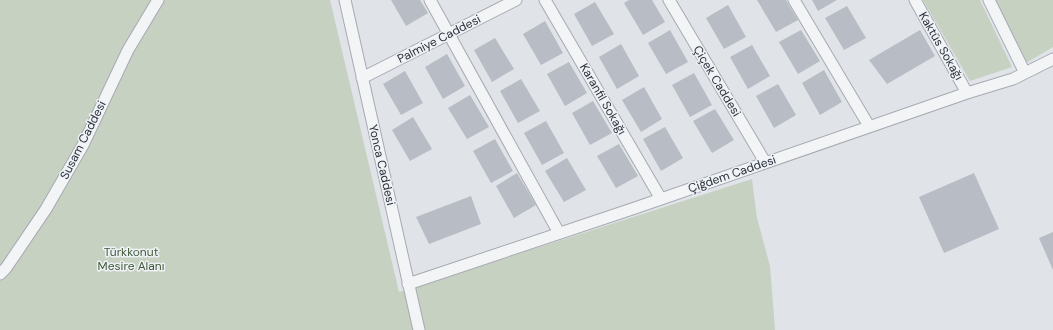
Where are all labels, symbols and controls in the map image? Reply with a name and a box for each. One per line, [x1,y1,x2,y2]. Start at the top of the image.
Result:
street label: Kaktüs Sokağı [915,9,967,83]
street label: Palmiye Caddesi [395,11,483,67]
street label: Çiçek Caddesi [689,42,745,120]
street label: Karanfil Sokağı [576,60,630,138]
street label: Susam Caddesi [56,98,110,182]
street label: Yonca Caddesi [365,123,399,207]
street label: Çiğdem Caddesi [686,151,778,197]
park label: Türkkonut Mesire Alanı [98,244,164,274]

